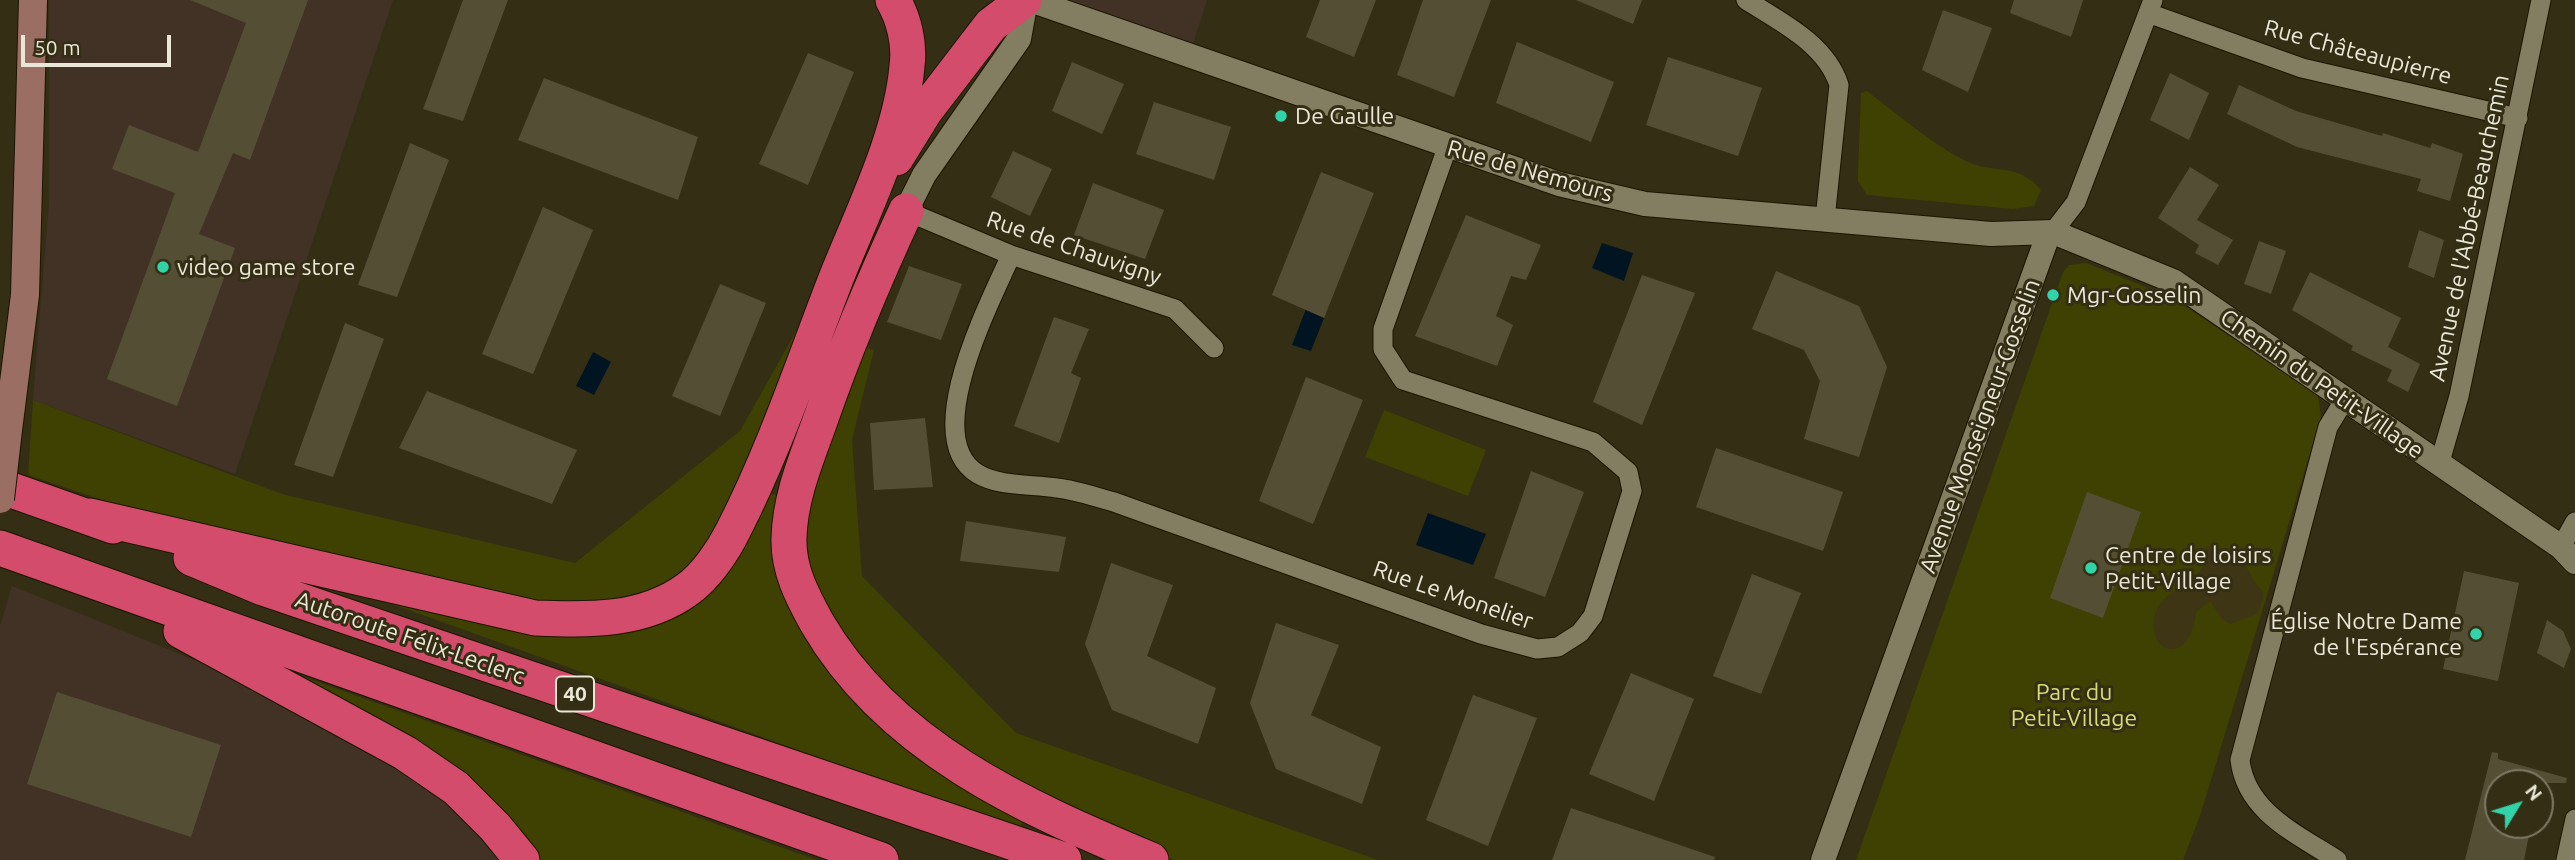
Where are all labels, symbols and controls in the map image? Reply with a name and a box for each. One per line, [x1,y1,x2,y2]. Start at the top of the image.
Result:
street label: Rue Châteaupierre [2261,14,2455,90]
scale bar [24,21,175,65]
text: 50 m [34,35,81,59]
street label: Avenue de l'Abbé-Beauchemin [2423,72,2515,384]
place label: De Gaulle [1295,102,1394,130]
marker: De Gaulle [1273,108,1289,124]
street label: Rue de Nemours [1444,134,1616,208]
street label: Rue de Chauvigny [983,205,1165,291]
place label: video game store [177,253,355,281]
marker: video game store [155,259,171,275]
street label: Avenue Monseigneur-Gosselin [1914,275,2046,577]
place label: Mgr-Gosselin [2067,281,2201,309]
marker: Mgr-Gosselin [2045,287,2061,303]
street label: Chemin du Petit-Village [2215,303,2429,465]
place label: Centre de loisirs Petit-Village [2105,541,2271,595]
street label: Rue Le Monelier [1369,555,1537,635]
marker: Centre de loisirs Petit-Village [2083,560,2099,576]
street label: Autoroute Félix-Leclerc [292,586,528,690]
place label: Église Notre Dame de l'Espérance [2270,607,2462,661]
marker: Église Notre Dame de l'Espérance [2468,626,2484,642]
road number: 40 [556,676,594,712]
park label: Parc du Petit-Village [2011,678,2137,732]
north arrow [2484,769,2554,839]
text: N [2521,780,2547,805]

